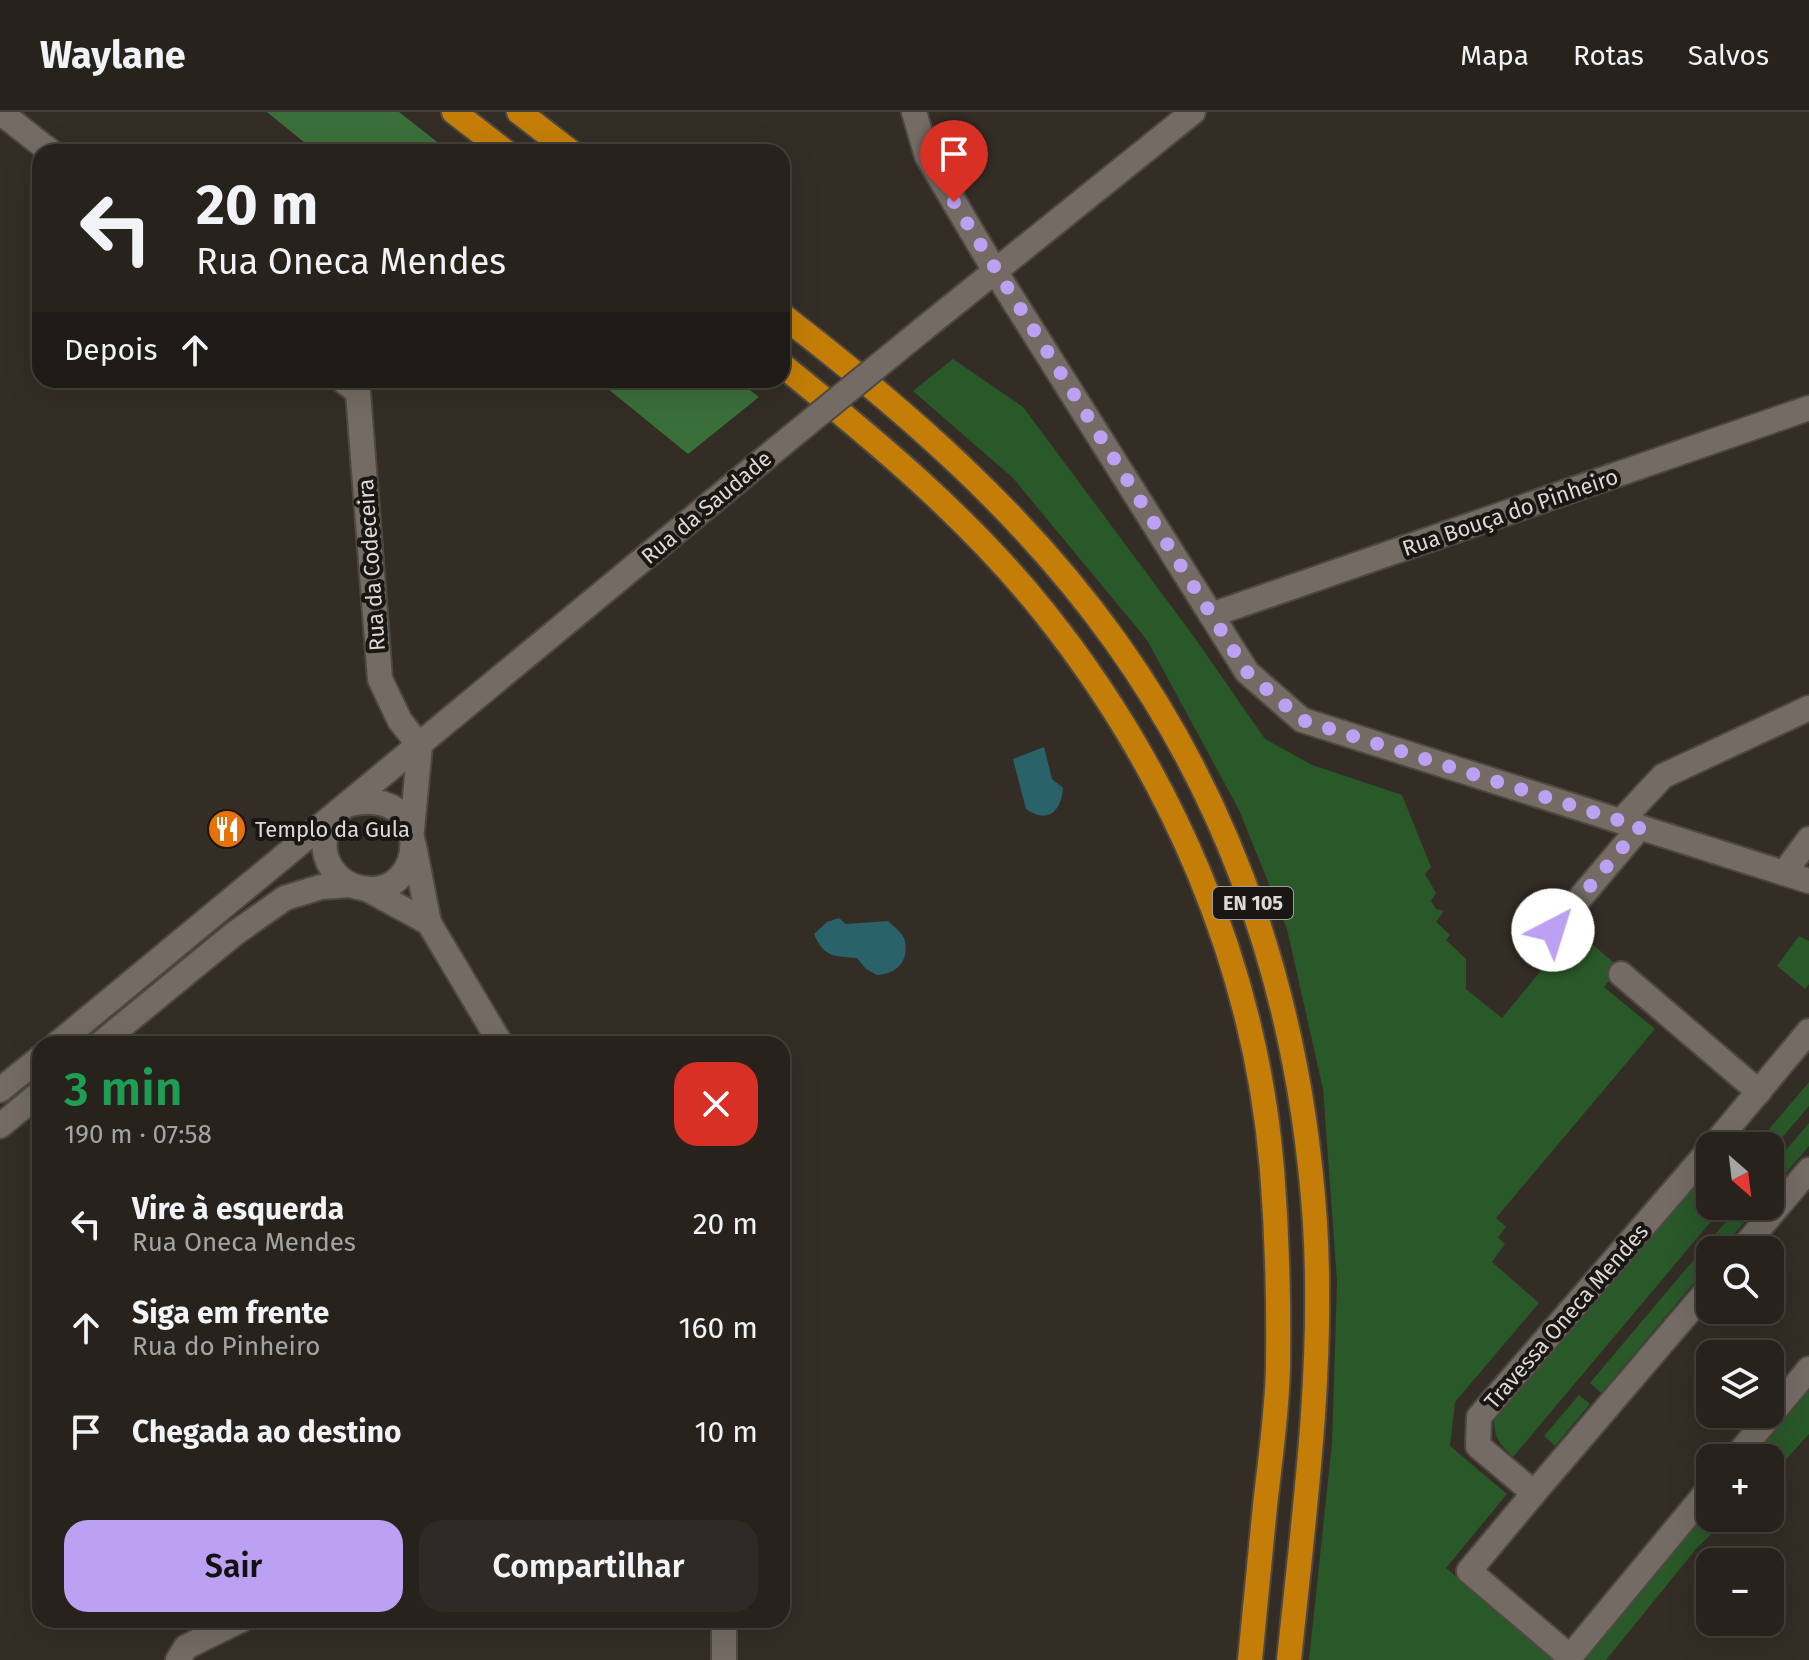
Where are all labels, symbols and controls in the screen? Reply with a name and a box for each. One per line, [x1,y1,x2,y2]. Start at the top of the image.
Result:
text: Waylane [40,32,186,78]
text: Mapa [1460,39,1529,72]
text: Rotas [1573,39,1644,72]
text: Salvos [1688,39,1769,72]
pin [920,120,988,202]
icon: arrive [932,132,976,176]
text: 20 m [196,172,318,239]
icon: left [64,176,168,280]
text: Rua Oneca Mendes [196,240,506,284]
icon: ahead [173,328,217,372]
text: Depois [64,332,157,368]
street label: Rua da Saudade [636,445,777,570]
street label: Rua Bouça do Pinheiro [1399,463,1622,562]
street label: Rua da Codeceira [352,478,391,652]
restaurant icon: Templo da Gula [206,808,248,850]
place label: Templo da Gula [255,816,410,843]
road number: EN 105 [1213,887,1293,919]
position arrow [1511,888,1595,972]
text: 3 min [64,1060,182,1118]
button: close [674,1062,758,1146]
text: 190 m · 07:58 [64,1119,212,1150]
north arrow [1696,1132,1784,1220]
map controls [1696,1132,1784,1636]
text: Vire à esquerda [132,1191,344,1227]
icon: left [64,1202,108,1246]
text: 20 m [693,1206,758,1242]
street label: Travessa Oneca Mendes [1479,1218,1654,1414]
text: Rua Oneca Mendes [132,1227,356,1258]
button: search [1696,1236,1784,1324]
text: Siga em frente [132,1295,329,1331]
icon: ahead [64,1306,108,1350]
text: 160 m [679,1310,758,1346]
text: Rua do Pinheiro [132,1331,320,1362]
button: layers [1696,1340,1784,1428]
icon: arrive [64,1410,108,1454]
text: Chegada ao destino [132,1414,402,1450]
text: 10 m [695,1414,758,1450]
button: + [1696,1444,1784,1532]
button: Sair [64,1520,403,1612]
button: Compartilhar [419,1520,758,1612]
button: − [1696,1548,1784,1636]

